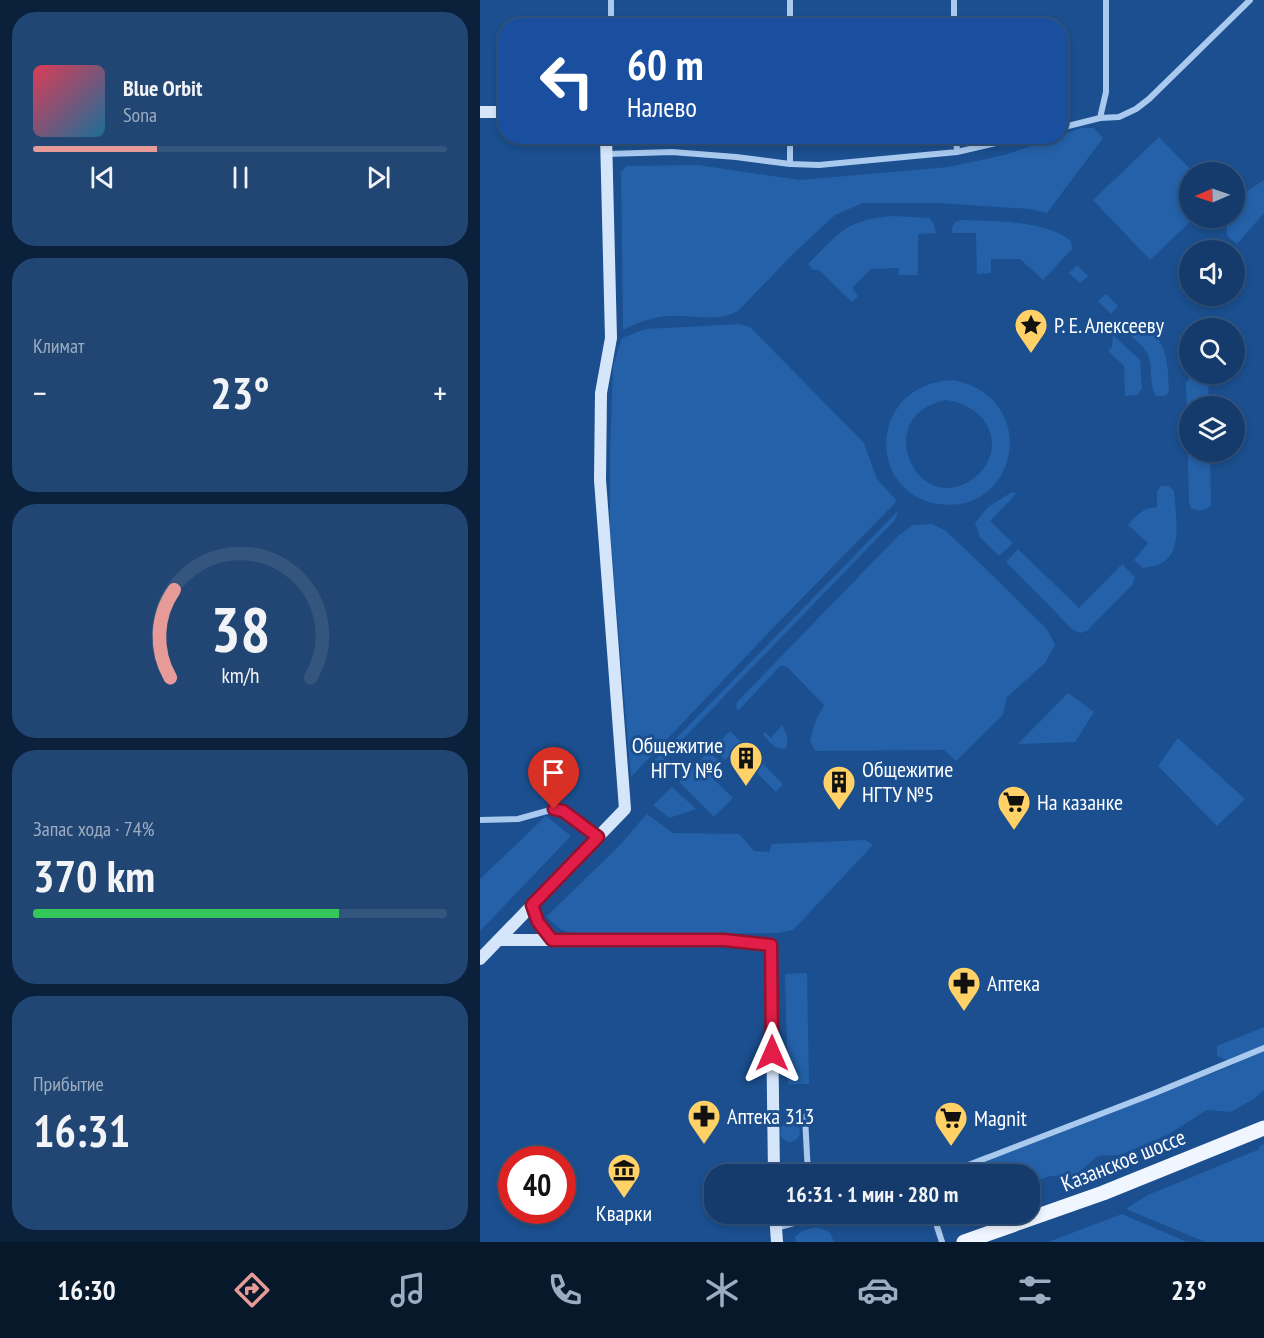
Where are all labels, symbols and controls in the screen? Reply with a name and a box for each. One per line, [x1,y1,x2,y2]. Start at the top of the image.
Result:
text: 60 m [627,37,704,92]
icon: left [528,42,606,120]
text: Blue Orbit [123,74,202,102]
text: Налево [627,90,697,124]
text: Sona [123,102,157,128]
icon: previous [86,161,119,194]
icon: pause [224,161,257,194]
icon: next [362,161,395,194]
north arrow [1179,162,1245,228]
map controls [1179,162,1245,462]
button: sound [1179,240,1245,306]
place icon: Р. Е. Алексееву [1013,307,1049,354]
place label: Р. Е. Алексееву [1054,311,1165,339]
button: search [1179,318,1245,384]
text: Климат [33,333,84,359]
text: 23° [210,363,270,421]
text: − [33,371,47,414]
text: + [433,371,447,414]
button: layers [1179,396,1245,462]
text: 38 [210,588,270,669]
text: km/h [221,661,259,689]
place label: Общежитие НГТУ №6 [632,731,723,784]
building icon: Общежитие НГТУ №6 [728,740,764,787]
pin [528,747,579,809]
place label: Общежитие НГТУ №5 [862,755,953,808]
icon: arrive [537,756,570,789]
building icon: Общежитие НГТУ №5 [821,764,857,811]
supermarket icon: На казанке [996,784,1032,831]
place label: На казанке [1037,788,1123,816]
text: Запас хода · 74% [33,816,154,842]
text: 370 km [33,846,155,904]
pharmacy icon: Аптека [946,965,982,1012]
place label: Аптека [987,969,1040,997]
position arrow [740,1021,804,1085]
text: Прибытие [33,1071,104,1097]
pharmacy icon: Аптека 313 [686,1098,722,1145]
supermarket icon: Magnit [933,1100,969,1147]
text: 16:31 [33,1101,130,1159]
place label: Аптека 313 [727,1102,814,1130]
place label: Magnit [974,1104,1027,1132]
street label: Казанское шоссе [1057,1122,1189,1198]
speed limit sign: 40 [498,1146,576,1224]
museum icon: Кварки [606,1152,642,1199]
text: 16:31 · 1 мин · 280 m [786,1180,958,1208]
place label: Кварки [596,1199,652,1227]
icon: directions [231,1269,273,1311]
icon: music [387,1269,429,1311]
icon: phone [544,1269,586,1311]
icon: climate [701,1269,743,1311]
icon: car [857,1269,899,1311]
icon: filters [1014,1269,1056,1311]
text: 16:30 [57,1273,116,1307]
text: 23° [1171,1273,1207,1307]

